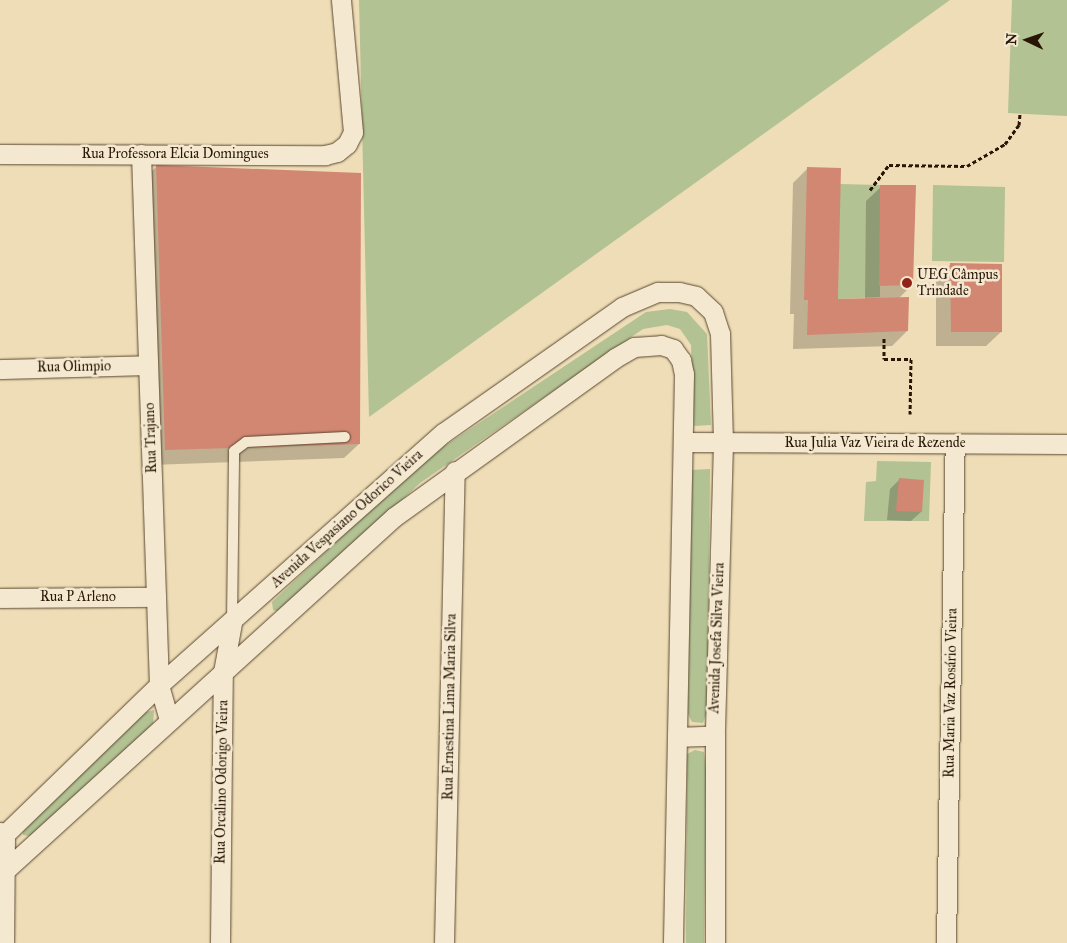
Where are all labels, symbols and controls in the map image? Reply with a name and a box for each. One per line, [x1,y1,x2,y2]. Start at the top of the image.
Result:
north arrow [1002,15,1052,65]
text: N [1003,33,1020,46]
street label: Rua Professora Elcia Domingues [81,146,269,162]
place label: UEG Câmpus Trindade [917,267,998,300]
marker: UEG Câmpus Trindade [901,277,913,289]
street label: Rua Olimpio [37,358,111,376]
street label: Rua Trajano [141,402,161,474]
street label: Rua Julia Vaz Vieira de Rezende [784,435,966,451]
street label: Avenida Vespasiano Odorico Vieira [268,446,426,592]
street label: Avenida Josefa Silva Vieira [706,562,728,714]
street label: Rua P Arleno [40,589,116,605]
street label: Rua Maria Vaz Rosário Vieira [941,608,961,778]
street label: Rua Ernestina Lima Maria Silva [440,614,460,800]
street label: Rua Orcalino Odorigo Vieira [212,700,232,864]

